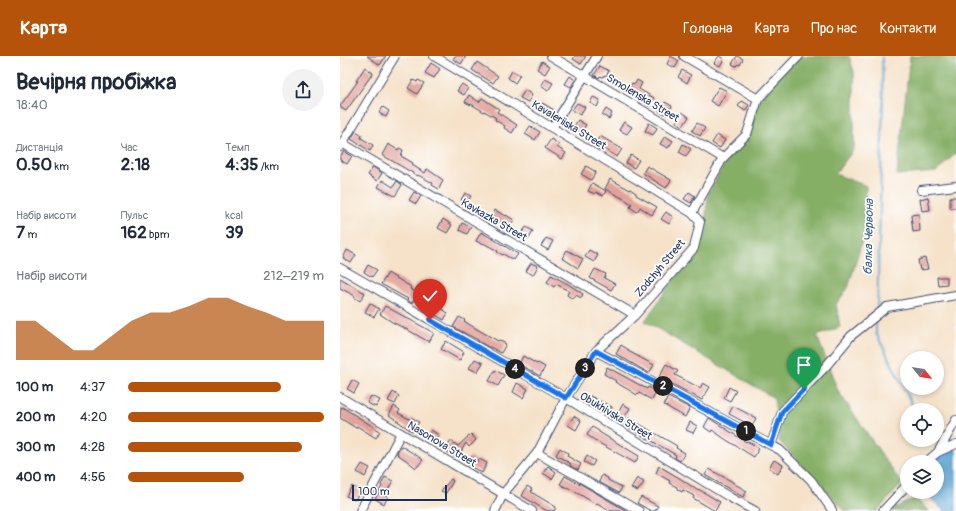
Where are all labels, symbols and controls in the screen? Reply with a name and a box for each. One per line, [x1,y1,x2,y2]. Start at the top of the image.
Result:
text: Карта [20,16,67,40]
text: Головна [683,20,733,37]
text: Карта [755,20,789,37]
text: Про нас [811,20,857,37]
text: Контакти [879,20,936,37]
text: Вечірня пробіжка [16,68,176,96]
button: share [282,69,324,111]
street label: Smolenska Street [604,71,682,125]
text: 18:40 [16,97,48,113]
street label: Kavaleriiska Street [529,98,609,153]
text: Дистанція [16,141,63,154]
text: Час [121,141,138,154]
text: Темп [225,141,250,154]
text: 0.50 [16,154,52,175]
text: 2:18 [121,154,150,175]
text: 4:35 [225,154,258,175]
text: km [52,160,69,173]
text: /km [258,160,279,173]
street label: Kavkazka Street [459,196,530,244]
water label: балка Червона [861,198,877,275]
text: Набір висоти [16,209,76,222]
text: Пульс [121,209,148,222]
text: kcal [225,209,243,222]
text: 7 [16,222,25,243]
text: 162 [121,222,147,243]
text: 39 [225,222,244,243]
text: m [25,228,37,241]
text: bpm [147,228,169,241]
street label: Zodchyh Street [632,236,688,299]
text: Набір висоти [16,268,87,284]
text: 212–219 m [263,268,324,284]
pin [413,279,447,320]
icon: check [419,285,441,307]
pin [787,348,821,389]
north arrow [900,351,944,395]
map controls [900,351,944,499]
icon: arrive [793,354,815,376]
pin: 3 [575,358,595,378]
pin: 4 [505,359,525,379]
text: 3 [582,361,588,374]
text: 4 [512,362,518,375]
pin: 2 [653,376,673,396]
text: 100 m [16,379,53,395]
text: 4:37 [80,379,105,395]
text: 2 [660,379,666,392]
street label: Obukhivska Street [578,389,655,443]
button: locate [900,403,944,447]
text: 200 m [16,409,55,425]
text: 4:20 [80,409,107,425]
street label: Nasonova Street [405,418,479,470]
pin: 1 [736,421,756,441]
text: 1 [744,424,748,437]
text: 300 m [16,439,55,455]
text: 4:28 [80,439,105,455]
button: layers [900,455,944,499]
text: 400 m [16,469,56,485]
text: 4:56 [80,469,106,485]
scale bar [352,483,447,502]
text: 100 m [358,485,389,498]

